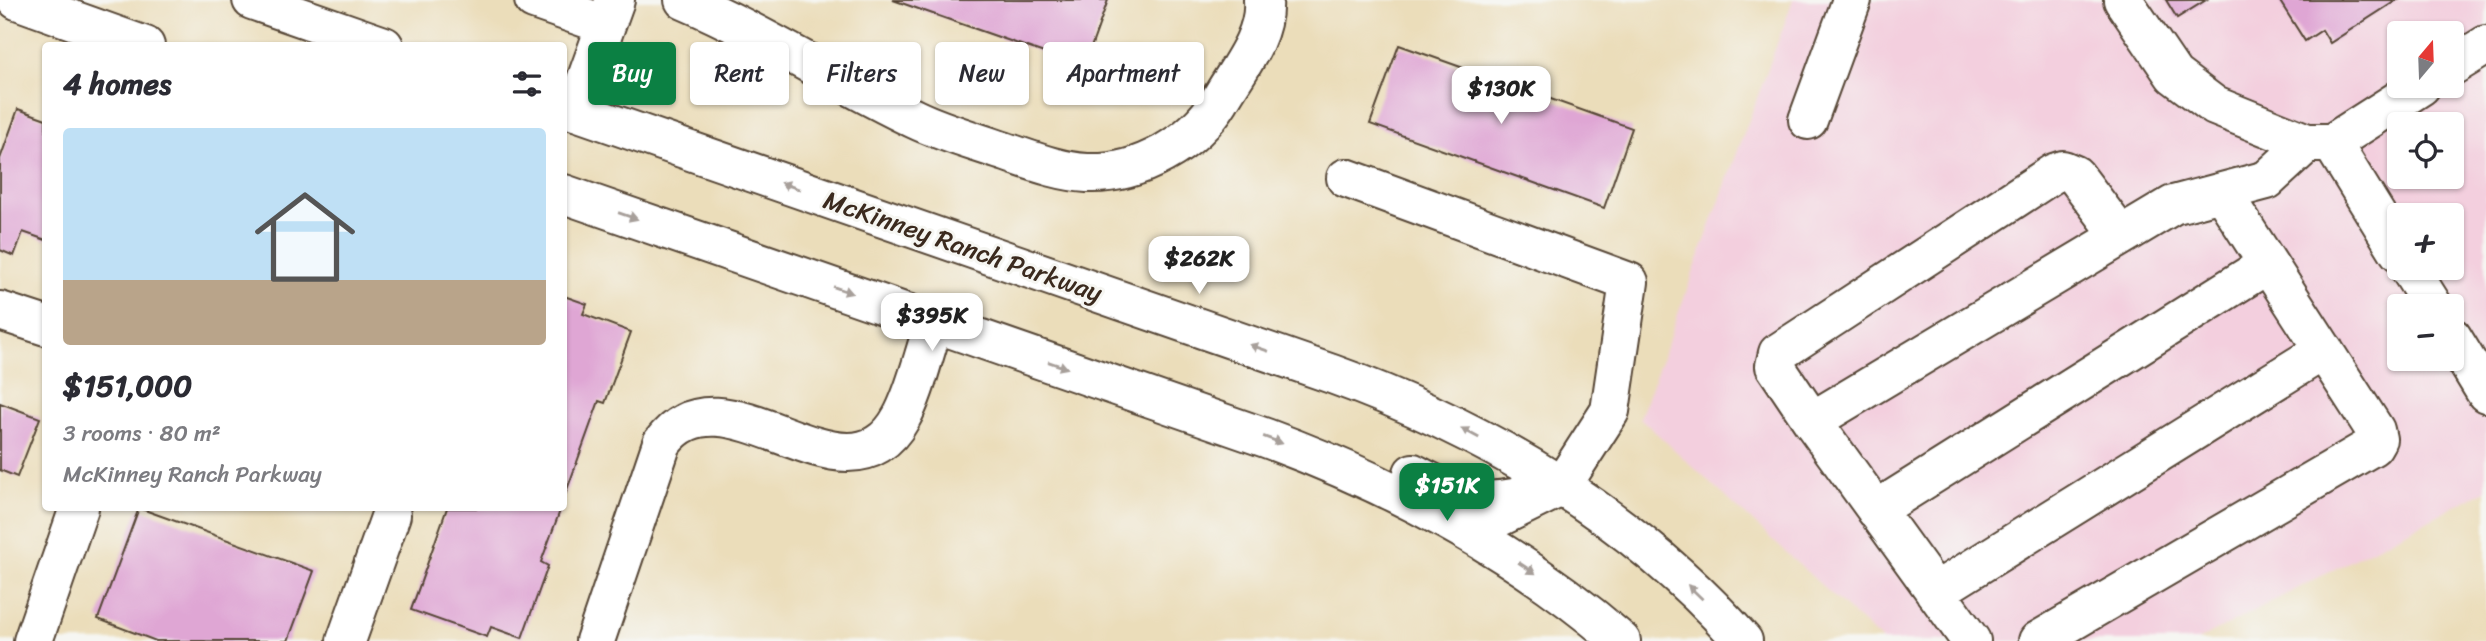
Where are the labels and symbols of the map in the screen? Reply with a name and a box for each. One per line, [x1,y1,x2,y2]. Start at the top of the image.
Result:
north arrow [2387,21,2464,98]
pin: $130K [1452,66,1550,126]
street label: McKinney Ranch Parkway [817,177,1109,316]
one-way arrow [779,180,800,191]
one-way arrow [618,211,639,222]
pin: $262K [1150,236,1248,296]
one-way arrow [833,285,854,296]
pin: $395K [883,294,981,353]
one-way arrow [1249,343,1270,354]
one-way arrow [1047,360,1068,371]
one-way arrow [1461,427,1480,439]
one-way arrow [1262,435,1283,446]
pin: $151K [1398,463,1496,523]
one-way arrow [1518,561,1536,575]
one-way arrow [1687,583,1704,600]

